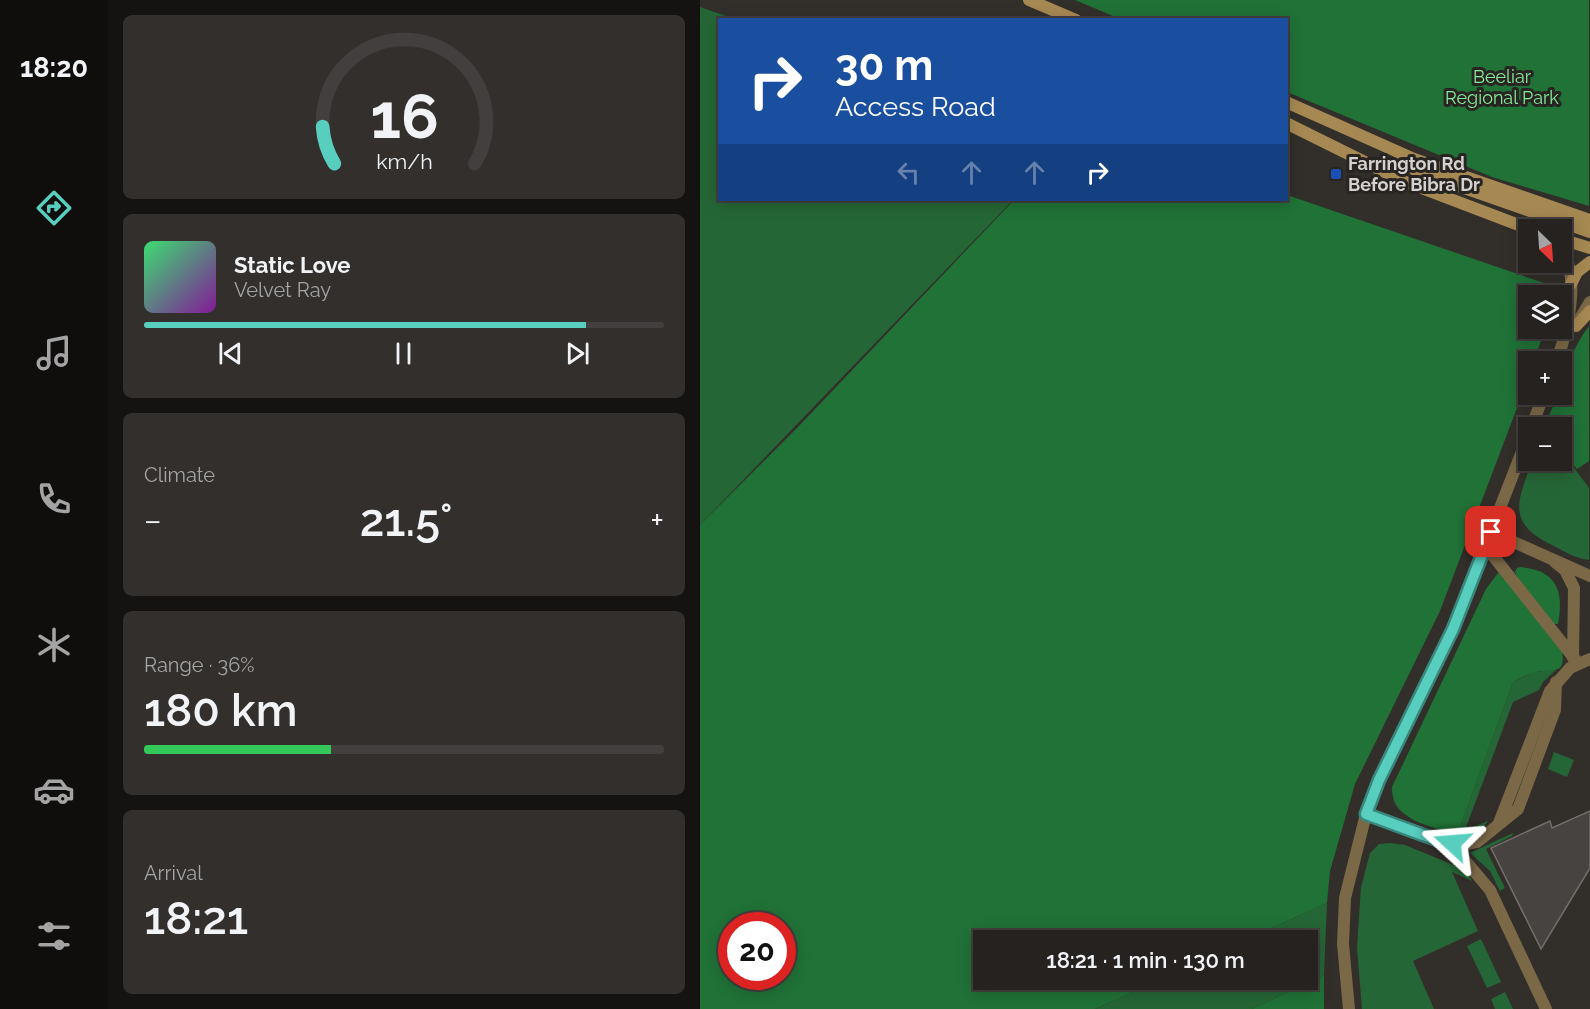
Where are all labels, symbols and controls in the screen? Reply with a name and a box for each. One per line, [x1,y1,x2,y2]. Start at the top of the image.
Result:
text: 30 m [835,41,933,90]
icon: right [736,42,814,120]
text: 18:20 [20,52,88,83]
park label: Beeliar Regional Park [1445,66,1559,108]
text: 16 [370,79,438,153]
text: Access Road [835,91,996,122]
text: km/h [376,149,432,174]
place label: Farrington Rd Before Bibra Dr [1348,153,1480,195]
icon: left [892,156,925,189]
icon: ahead [955,156,988,189]
icon: ahead [1018,156,1051,189]
icon: right [1081,156,1114,189]
marker: Farrington Rd Before Bibra Dr [1329,167,1343,181]
icon: directions [33,187,75,229]
north arrow [1518,219,1572,273]
map controls [1518,219,1572,471]
text: Static Love [234,252,351,278]
text: Velvet Ray [234,278,331,302]
button: layers [1518,285,1572,339]
icon: music [33,332,75,374]
icon: previous [214,337,247,370]
icon: pause [387,337,420,370]
icon: next [561,337,594,370]
button: + [1518,351,1572,405]
button: − [1518,417,1572,471]
text: Climate [144,463,215,487]
icon: phone [33,478,75,520]
text: 21.5° [360,494,452,547]
text: − [144,501,162,540]
text: + [650,501,664,540]
pin [1465,506,1516,557]
icon: arrive [1474,515,1507,548]
icon: climate [33,624,75,666]
text: Range · 36% [144,653,255,677]
text: 180 km [144,684,297,737]
icon: car [33,769,75,811]
position arrow [1420,811,1484,875]
text: Arrival [144,861,203,885]
text: 18:21 [144,892,248,945]
speed limit sign: 20 [718,912,796,990]
icon: filters [33,915,75,957]
text: 18:21 · 1 min · 130 m [1046,947,1245,973]

